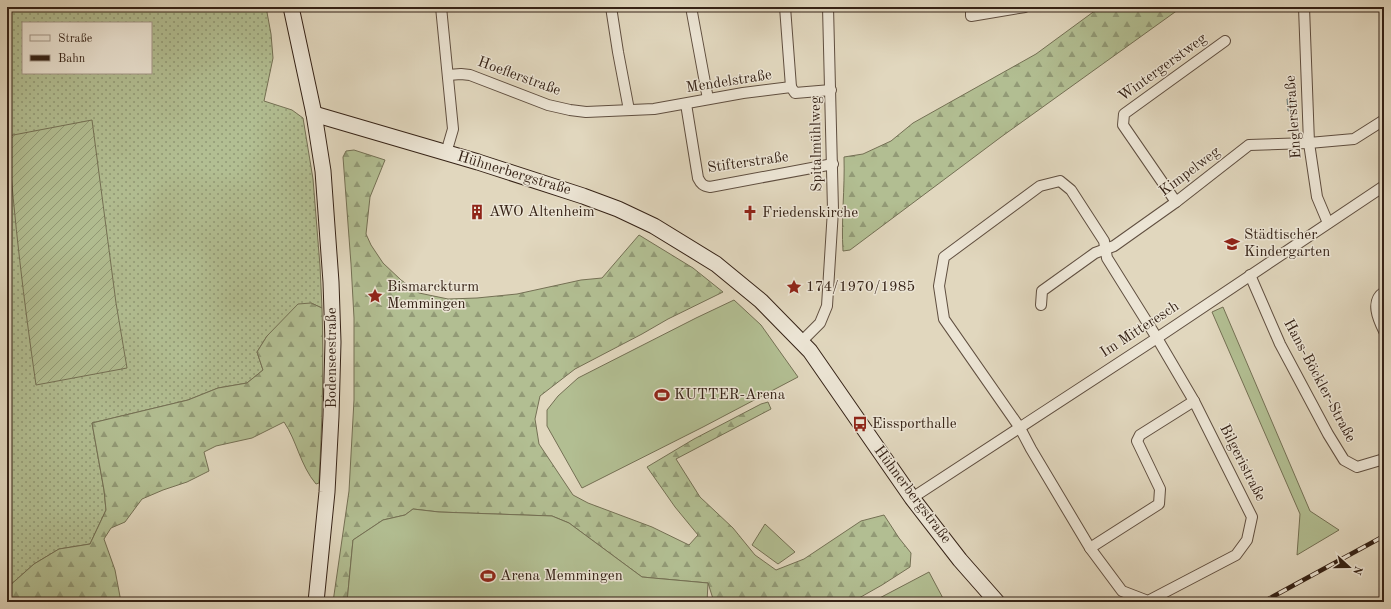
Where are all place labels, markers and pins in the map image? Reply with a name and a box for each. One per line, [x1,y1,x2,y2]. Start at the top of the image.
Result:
building icon: AWO Altenheim [468,203,486,221]
church icon: Friedenskirche [741,204,759,222]
place label: AWO Altenheim [489,205,595,220]
place label: Friedenskirche [762,206,858,221]
place label: Städtischer Kindergarten [1244,228,1330,260]
school or university icon: Städtischer Kindergarten [1223,235,1241,253]
place icon: 174/1970/1985 [785,278,803,296]
place label: Bismarckturm Memmingen [387,280,479,312]
place label: 174/1970/1985 [806,280,915,295]
place icon: Bismarckturm Memmingen [366,287,384,305]
sports icon: KUTTER-Arena [653,386,671,404]
place label: KUTTER-Arena [674,388,786,403]
bus stop icon: Eissporthalle [851,415,869,433]
place label: Eissporthalle [872,417,957,432]
sports icon: Arena Memmingen [479,567,497,585]
place label: Arena Memmingen [500,569,623,584]

